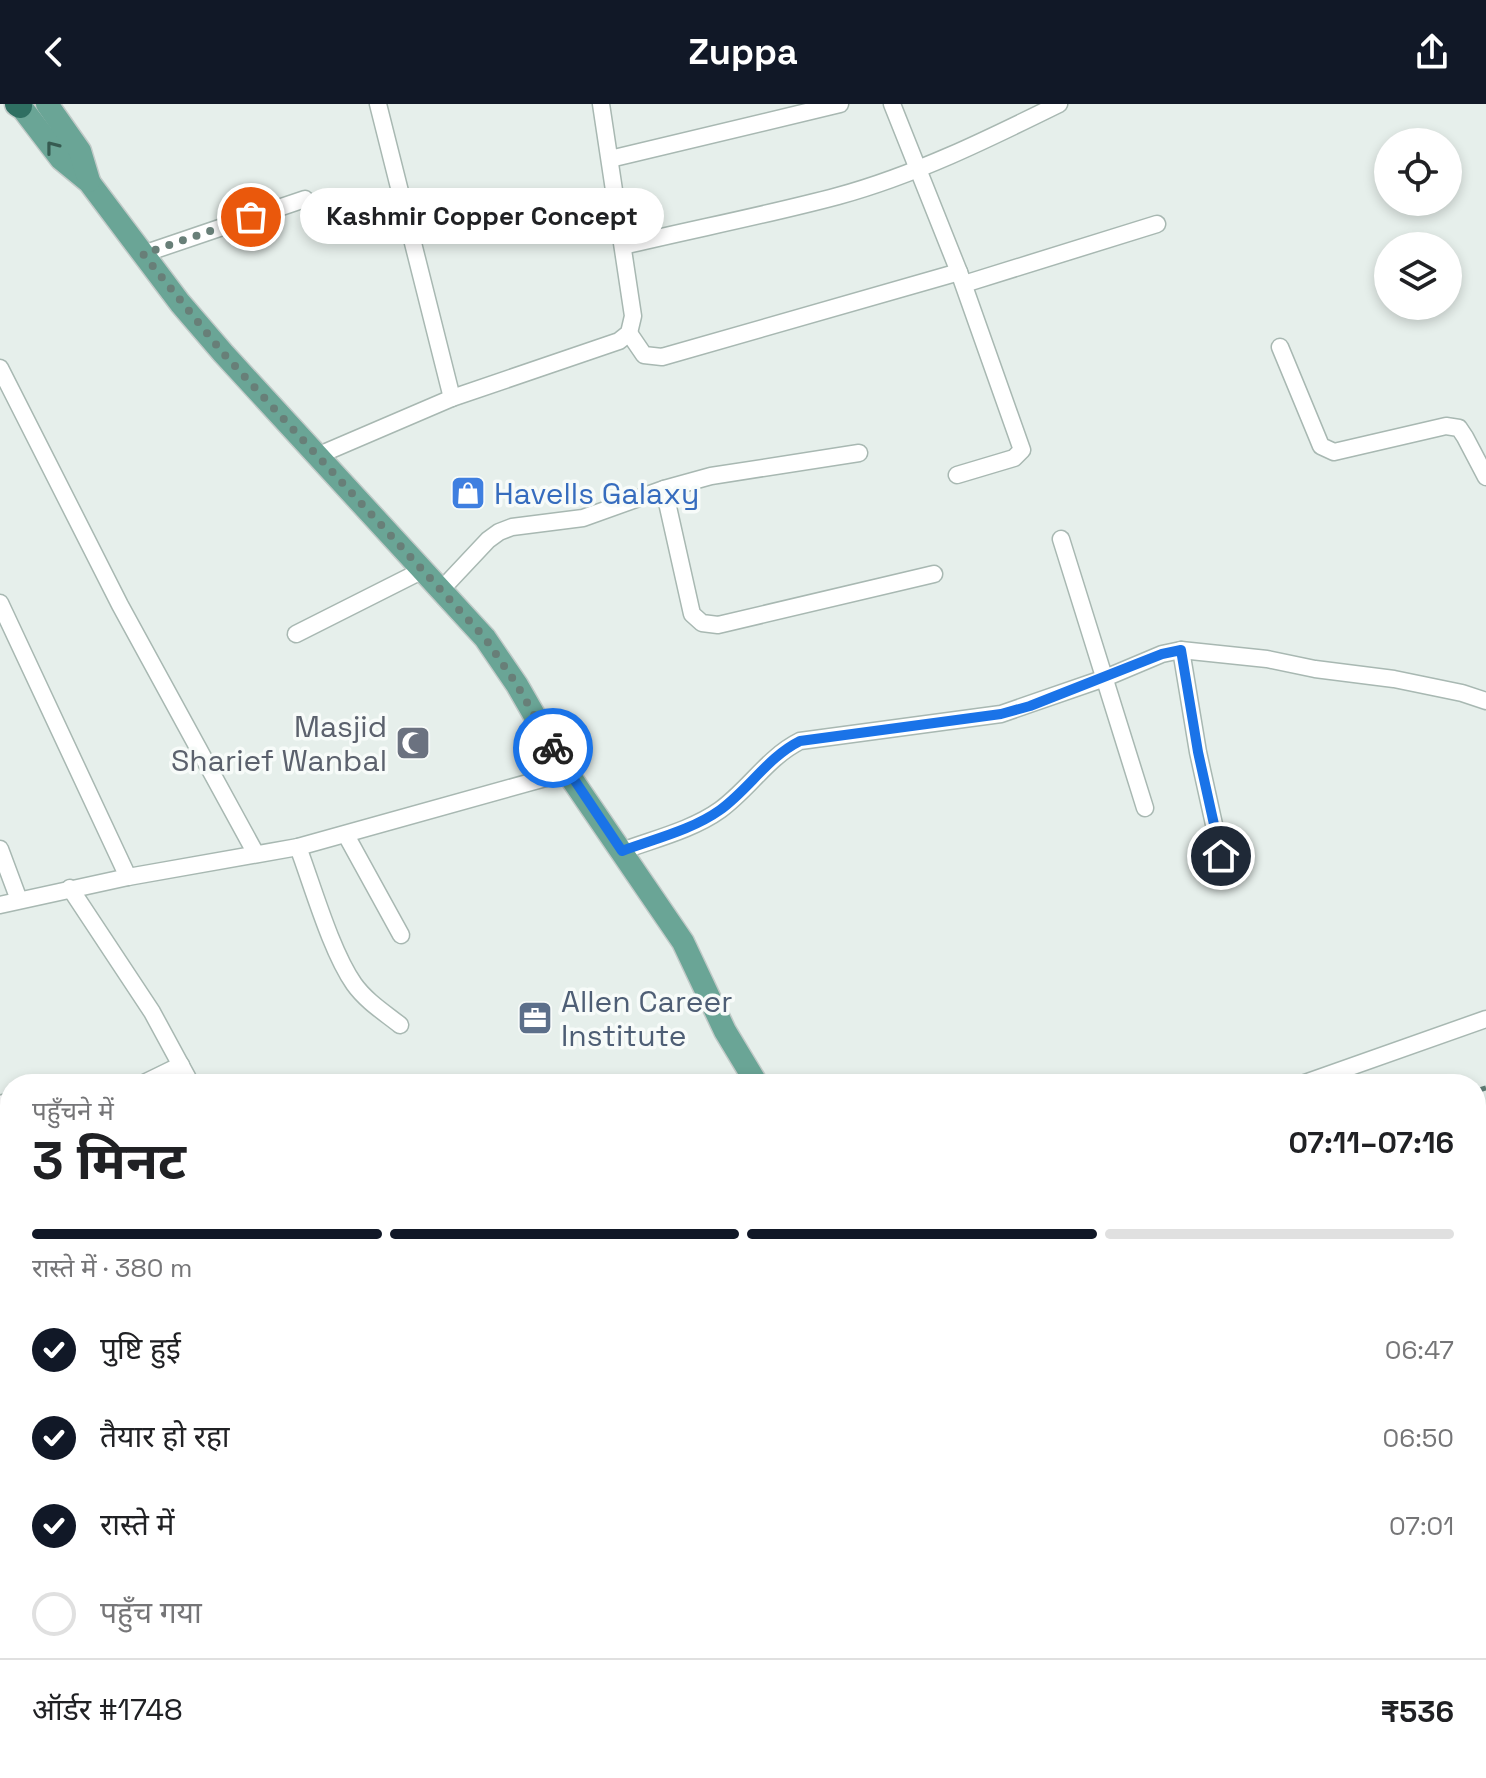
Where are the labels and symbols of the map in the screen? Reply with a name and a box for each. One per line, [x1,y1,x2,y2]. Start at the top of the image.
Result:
one-way arrow [47,141,61,156]
pin [217,183,285,251]
callout: Kashmir Copper Concept [299,189,663,245]
shop icon: Havells Galaxy [449,474,487,512]
place label: Havells Galaxy [494,474,699,513]
place label: Masjid Sharief Wanbal [171,707,387,780]
courier [513,708,593,788]
mosque icon: Masjid Sharief Wanbal [394,724,432,762]
pin [1187,822,1255,890]
place label: Allen Career Institute [561,982,733,1055]
office icon: Allen Career Institute [516,999,554,1037]

